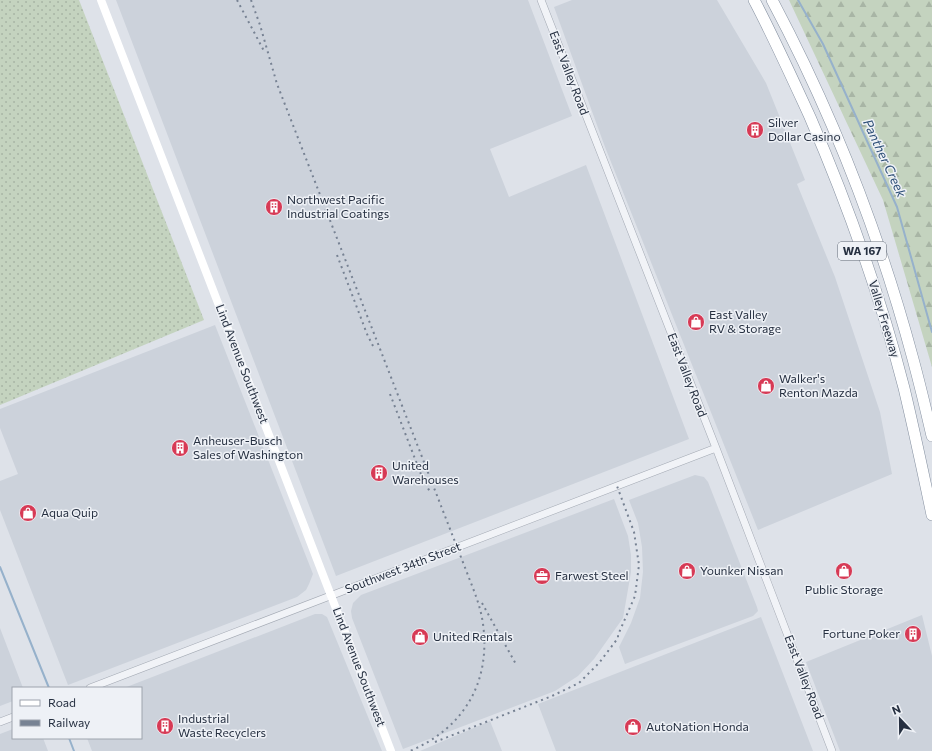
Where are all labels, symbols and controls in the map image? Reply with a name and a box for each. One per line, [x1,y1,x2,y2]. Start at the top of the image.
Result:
street label: East Valley Road [547,29,592,117]
place label: Silver Dollar Casino [768,115,841,143]
water label: Panther Creek [860,116,910,200]
building icon: Silver Dollar Casino [745,120,765,140]
place label: Northwest Pacific Industrial Coatings [287,192,389,220]
building icon: Northwest Pacific Industrial Coatings [264,197,284,217]
road number: WA 167 [838,242,886,260]
street label: Valley Freeway [867,278,903,359]
street label: Lind Avenue Southwest [214,302,272,426]
place label: East Valley RV & Storage [709,307,781,335]
shop icon: East Valley RV & Storage [686,312,706,332]
street label: East Valley Road [665,331,710,419]
place label: Walker's Renton Mazda [779,371,858,399]
shop icon: Walker's Renton Mazda [756,376,776,396]
place label: Anheuser-Busch Sales of Washington [193,433,303,461]
building icon: Anheuser-Busch Sales of Washington [170,438,190,458]
place label: United Warehouses [392,458,459,486]
building icon: United Warehouses [369,463,389,483]
shop icon: Aqua Quip [18,503,38,523]
place label: Aqua Quip [41,505,98,519]
street label: Southwest 34th Street [343,538,463,596]
shop icon: Younker Nissan [677,561,697,581]
shop icon: Public Storage [834,561,854,581]
place label: Younker Nissan [700,563,783,577]
office icon: Farwest Steel [532,566,552,586]
place label: Farwest Steel [555,568,629,582]
place label: Public Storage [805,582,883,596]
street label: Lind Avenue Southwest [331,605,389,729]
building icon: Fortune Poker [903,624,923,644]
place label: Fortune Poker [822,626,900,640]
shop icon: United Rentals [410,627,430,647]
place label: United Rentals [433,629,513,643]
street label: East Valley Road [782,633,827,721]
legend [12,687,142,739]
text: Road [48,695,76,709]
north arrow [880,699,920,739]
text: N [890,702,902,717]
place label: Industrial Waste Recyclers [178,711,266,739]
text: Railway [48,715,90,729]
building icon: Industrial Waste Recyclers [155,716,175,736]
shop icon: AutoNation Honda [623,717,643,737]
place label: AutoNation Honda [646,719,749,733]

